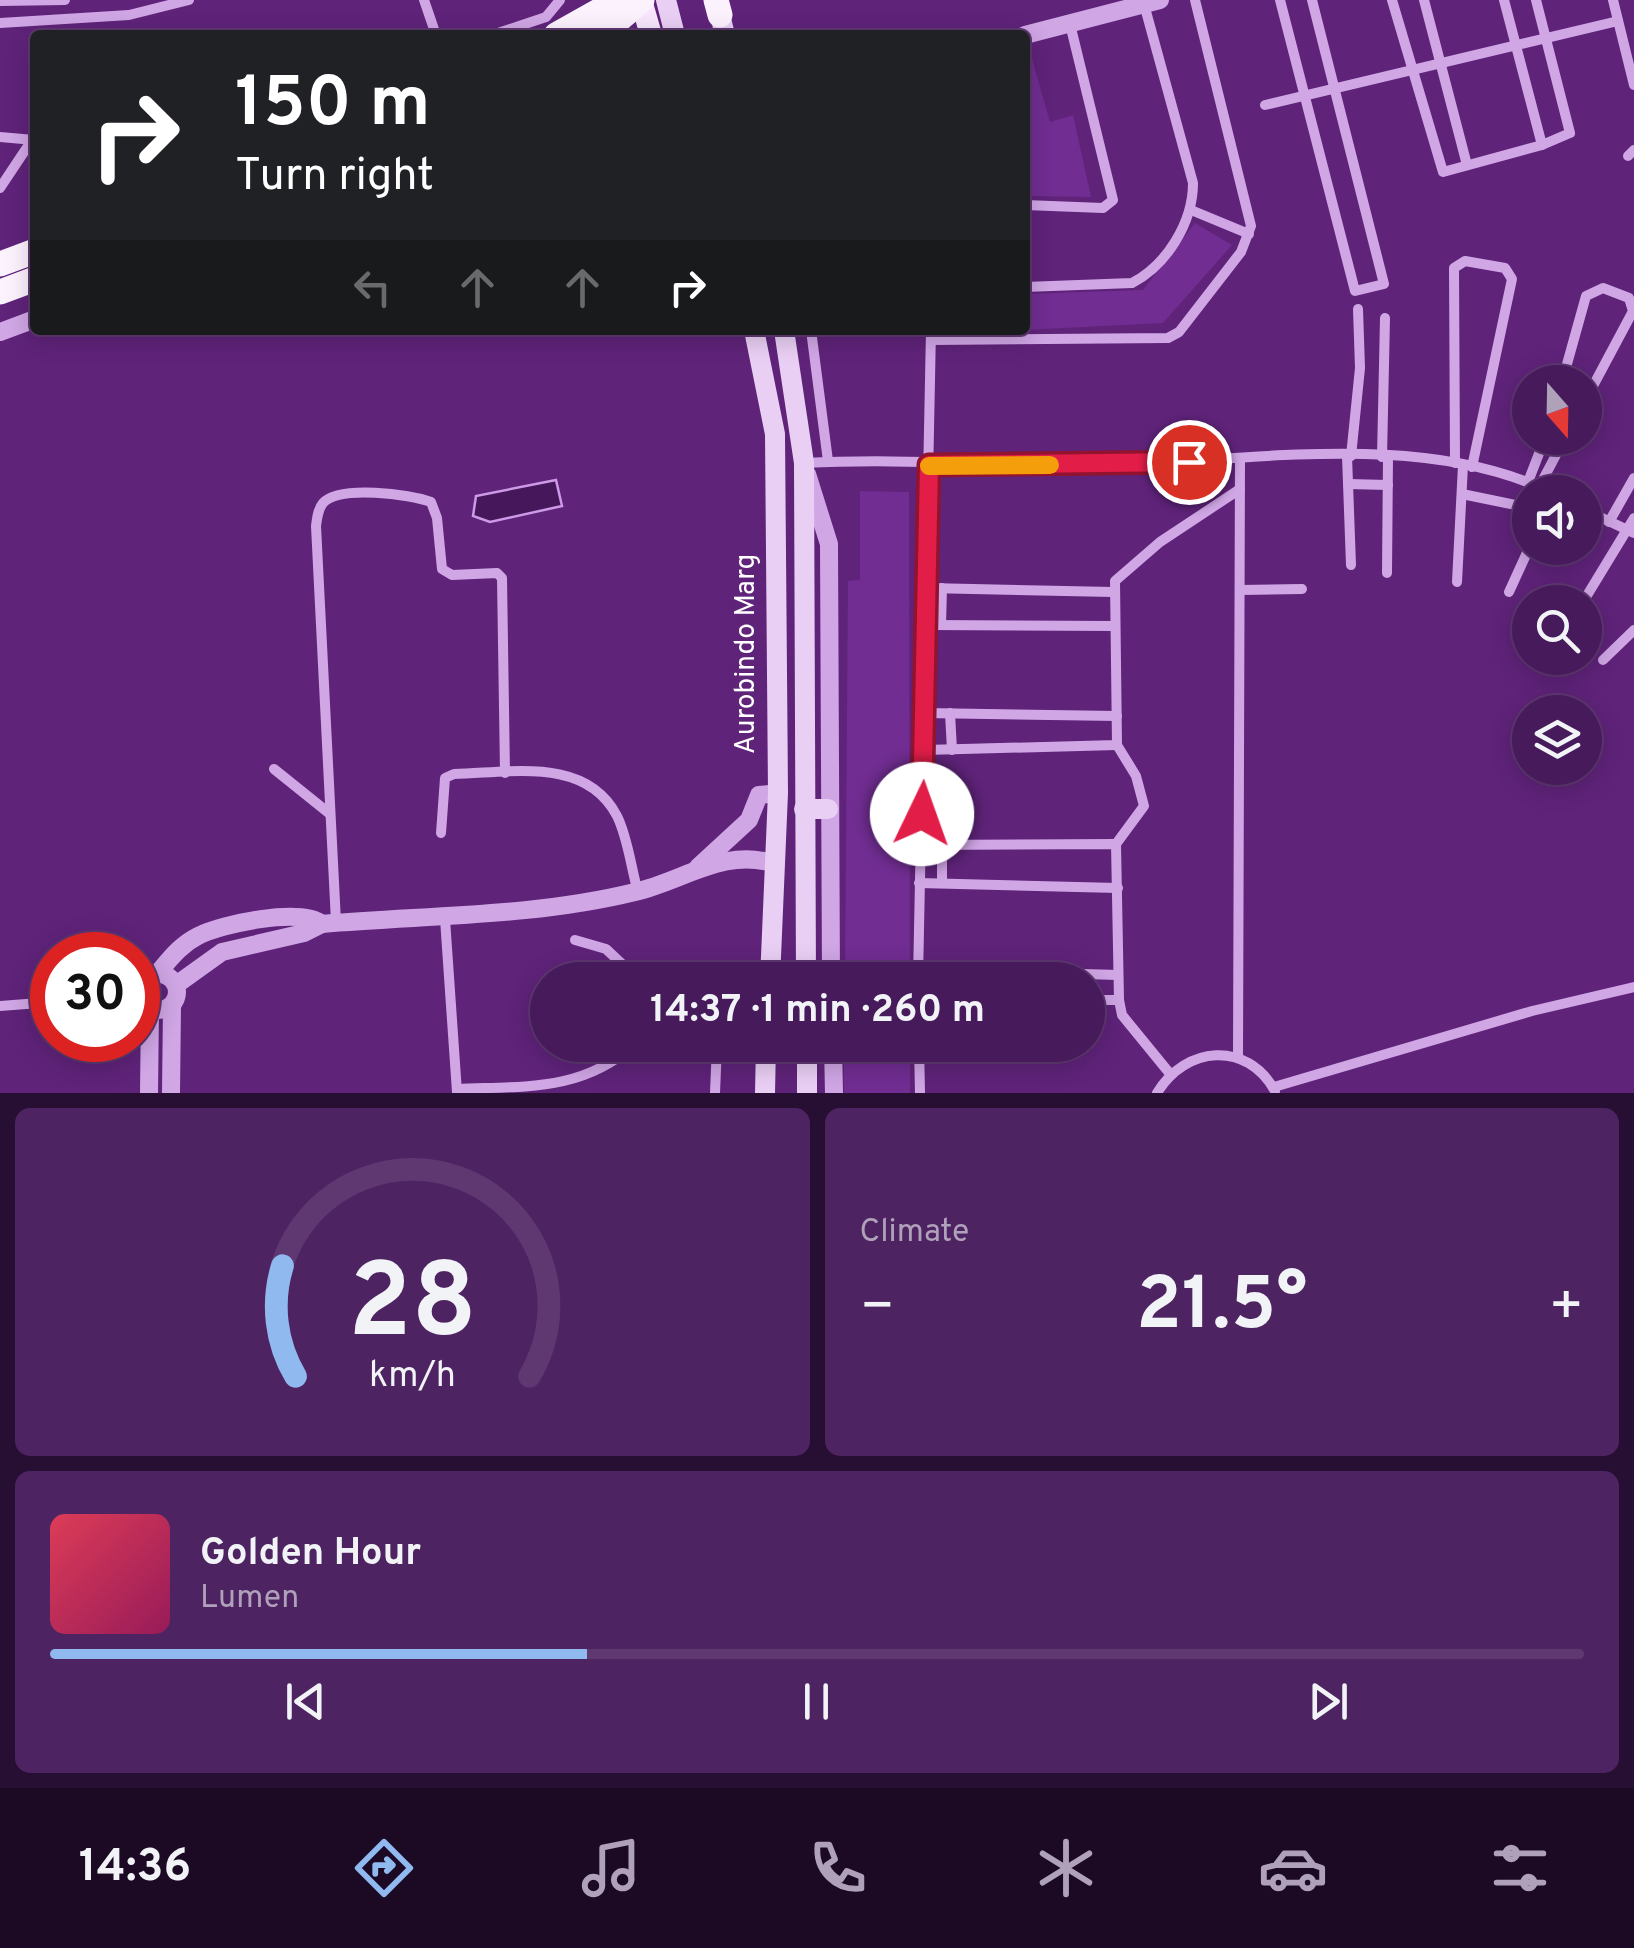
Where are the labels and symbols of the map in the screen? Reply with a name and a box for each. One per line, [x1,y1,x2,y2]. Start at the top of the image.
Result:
north arrow [1512,365,1602,455]
pin [1147,420,1232,505]
street label: Aurobindo Marg [729,554,765,754]
position arrow [870,762,974,866]
speed limit sign: 30 [30,932,160,1062]

